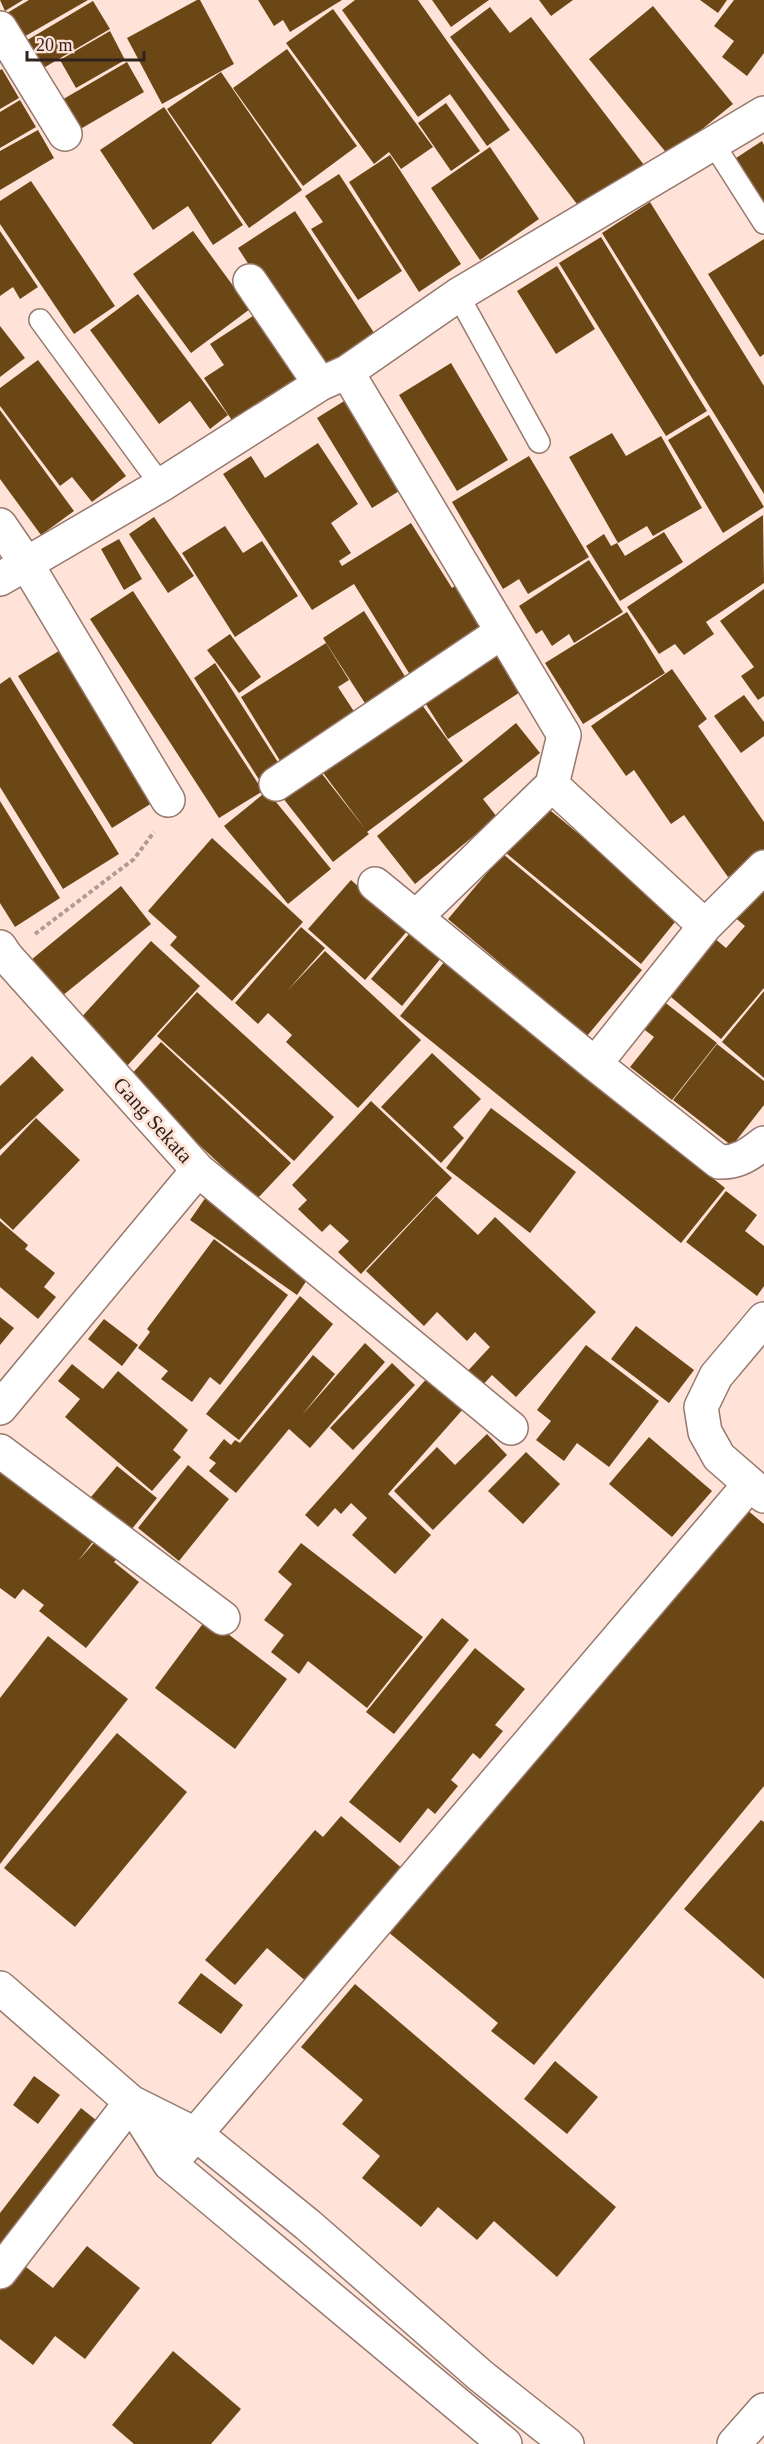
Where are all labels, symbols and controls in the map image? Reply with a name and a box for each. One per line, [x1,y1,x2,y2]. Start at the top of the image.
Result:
scale bar [27,24,144,62]
text: 20 m [36,35,73,55]
street label: Gang Sekata [108,1072,198,1168]

